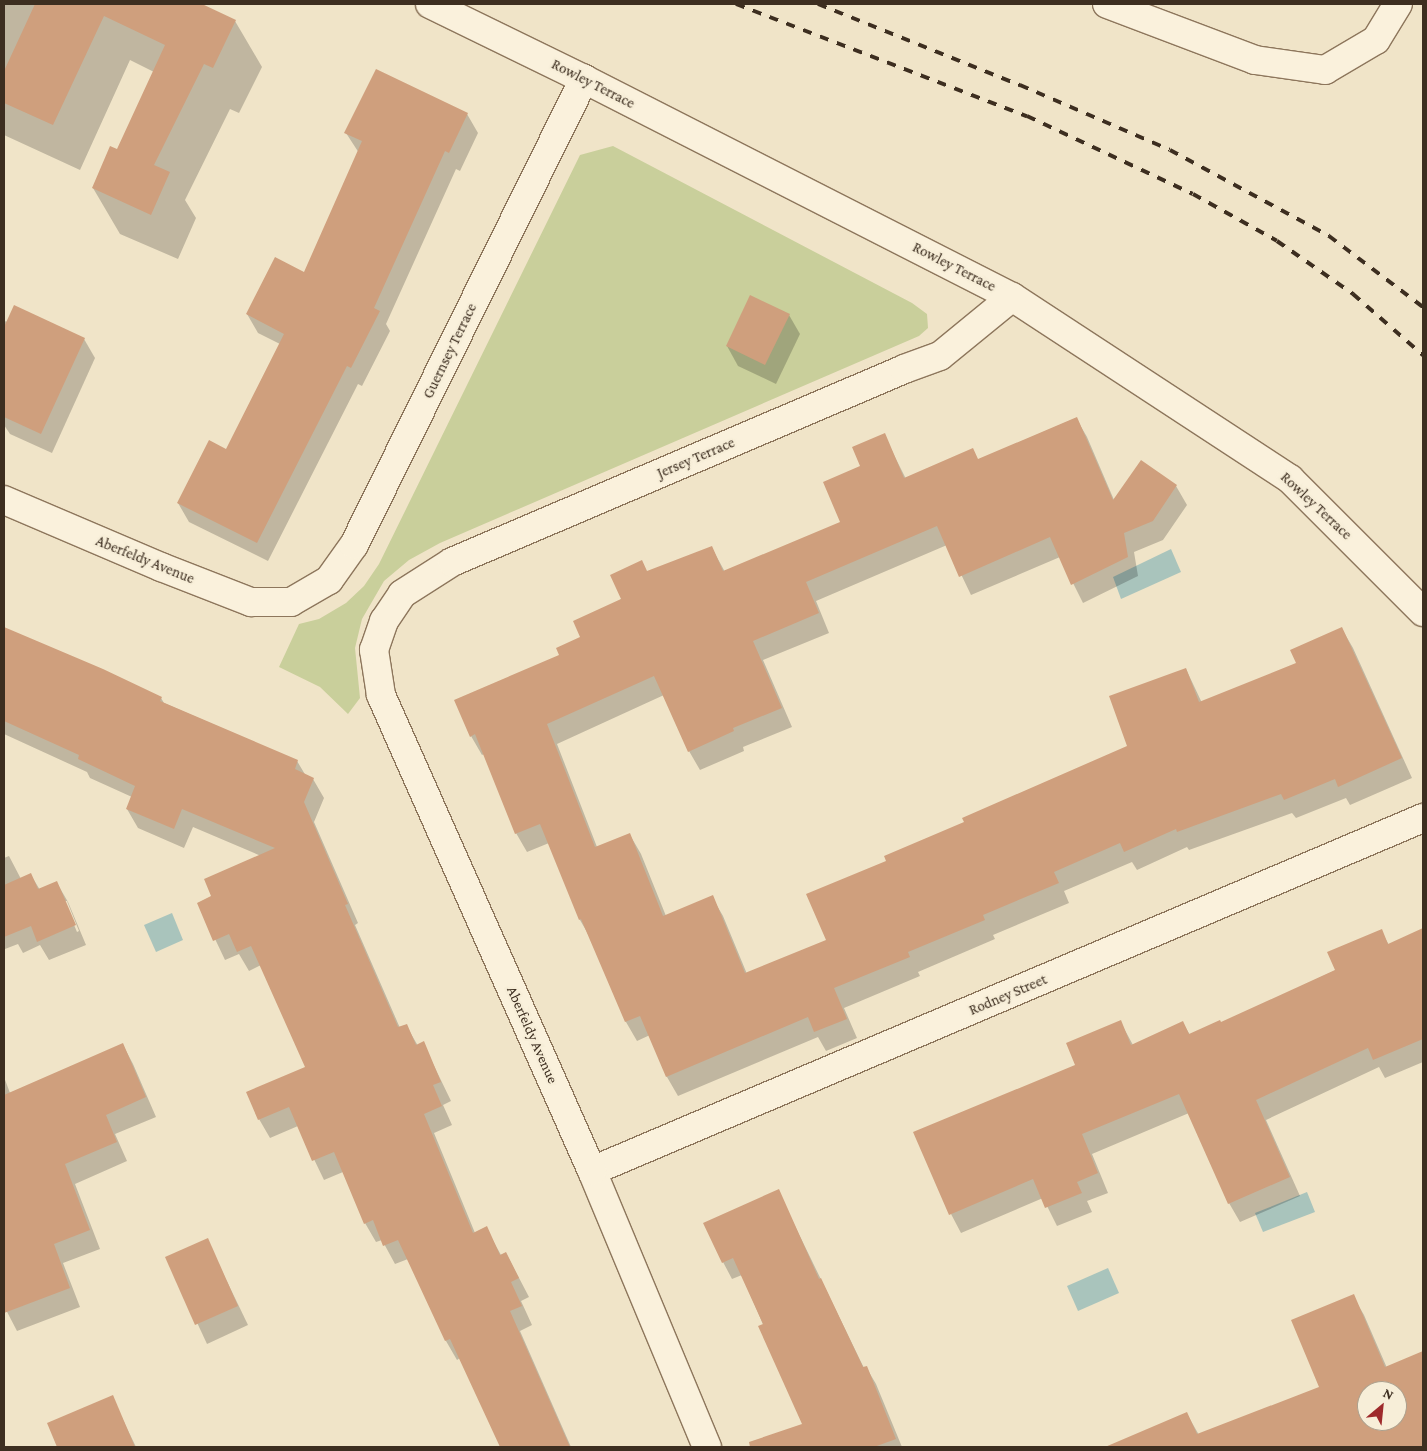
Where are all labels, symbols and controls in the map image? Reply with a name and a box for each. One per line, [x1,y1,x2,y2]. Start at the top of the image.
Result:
street label: Rowley Terrace [548,55,638,113]
street label: Rowley Terrace [909,238,999,296]
street label: Guernsey Terrace [419,300,481,402]
street label: Jersey Terrace [654,434,738,482]
street label: Rowley Terrace [1277,468,1355,544]
street label: Aberfeldy Avenue [93,532,197,588]
street label: Rodney Street [966,971,1050,1019]
street label: Aberfeldy Avenue [502,983,562,1087]
north arrow [1357,1381,1407,1431]
text: N [1381,1384,1397,1403]

